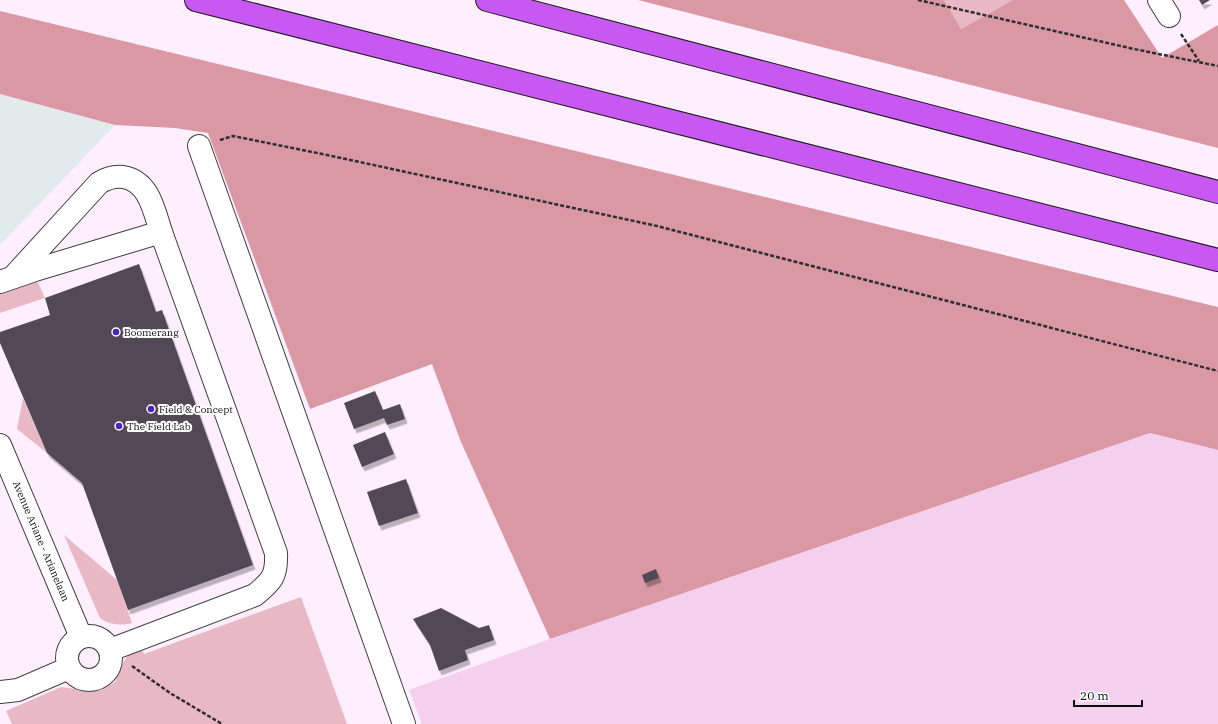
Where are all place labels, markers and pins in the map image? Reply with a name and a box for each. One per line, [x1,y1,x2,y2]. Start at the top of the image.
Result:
place label: Boomerang [124,326,179,339]
marker: Boomerang [111,327,121,337]
place label: Field & Concept [159,403,233,416]
marker: Field & Concept [146,404,156,414]
place label: The Field Lab [127,420,191,433]
marker: The Field Lab [114,421,124,431]

